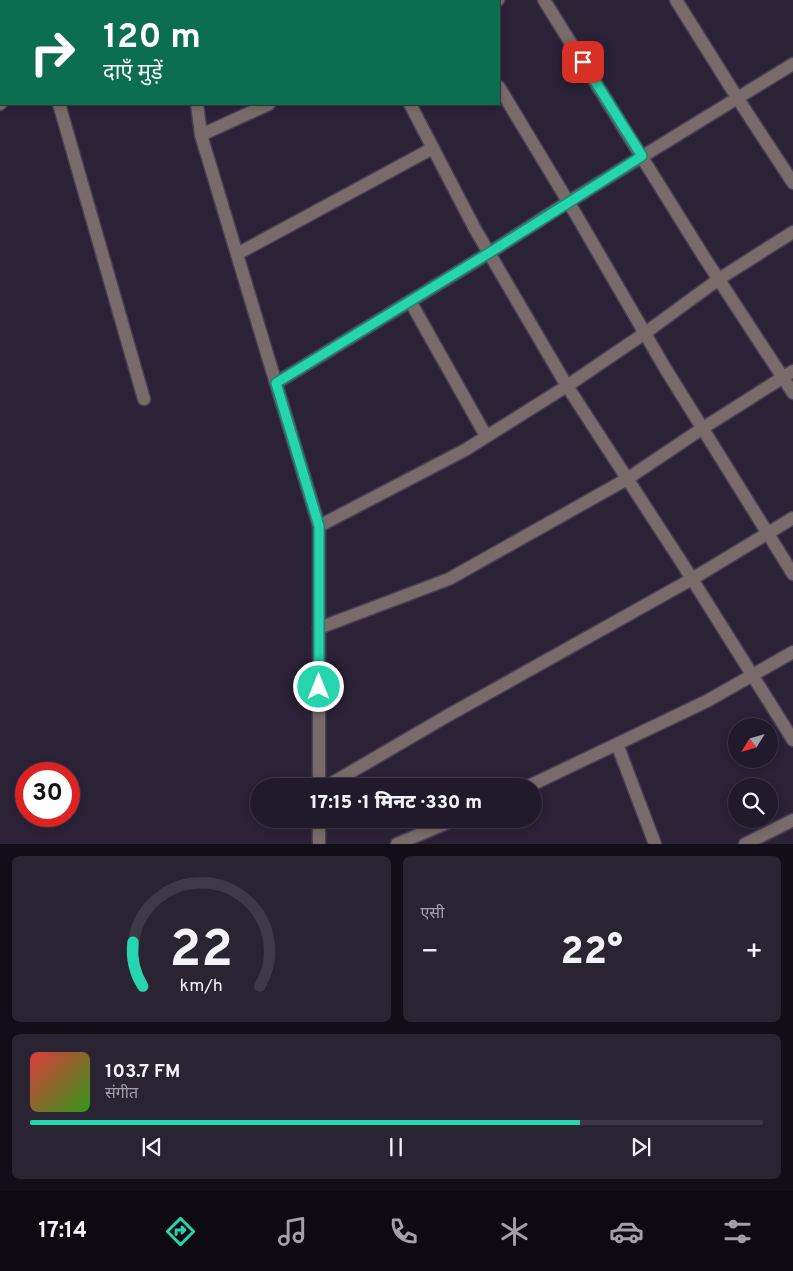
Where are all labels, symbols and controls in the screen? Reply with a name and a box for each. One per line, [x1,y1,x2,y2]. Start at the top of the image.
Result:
text: 120 m [103,16,201,60]
icon: right [20,20,85,85]
pin [562,41,604,83]
icon: arrive [569,48,597,76]
text: दाएँ मुड़ें [103,60,163,87]
position arrow [292,660,344,712]
north arrow [728,718,778,768]
map controls [728,718,778,828]
speed limit sign: 30 [15,762,80,827]
button: search [728,778,778,828]
text: 17:15 · 1 मिनट · 330 m [310,791,482,815]
text: एसी [421,904,444,924]
text: 22 [169,919,233,985]
text: 22° [561,929,623,978]
text: − [421,935,439,971]
text: + [745,935,763,971]
text: km/h [180,975,223,998]
text: 103.7 FM [105,1060,180,1084]
text: संगीत [105,1084,138,1104]
icon: previous [138,1133,166,1161]
icon: pause [382,1133,410,1161]
icon: next [627,1133,655,1161]
icon: directions [163,1214,198,1249]
icon: music [275,1214,310,1249]
icon: phone [386,1214,421,1249]
icon: climate [497,1214,532,1249]
icon: car [609,1214,644,1249]
icon: filters [720,1214,755,1249]
text: 17:14 [38,1218,87,1245]

